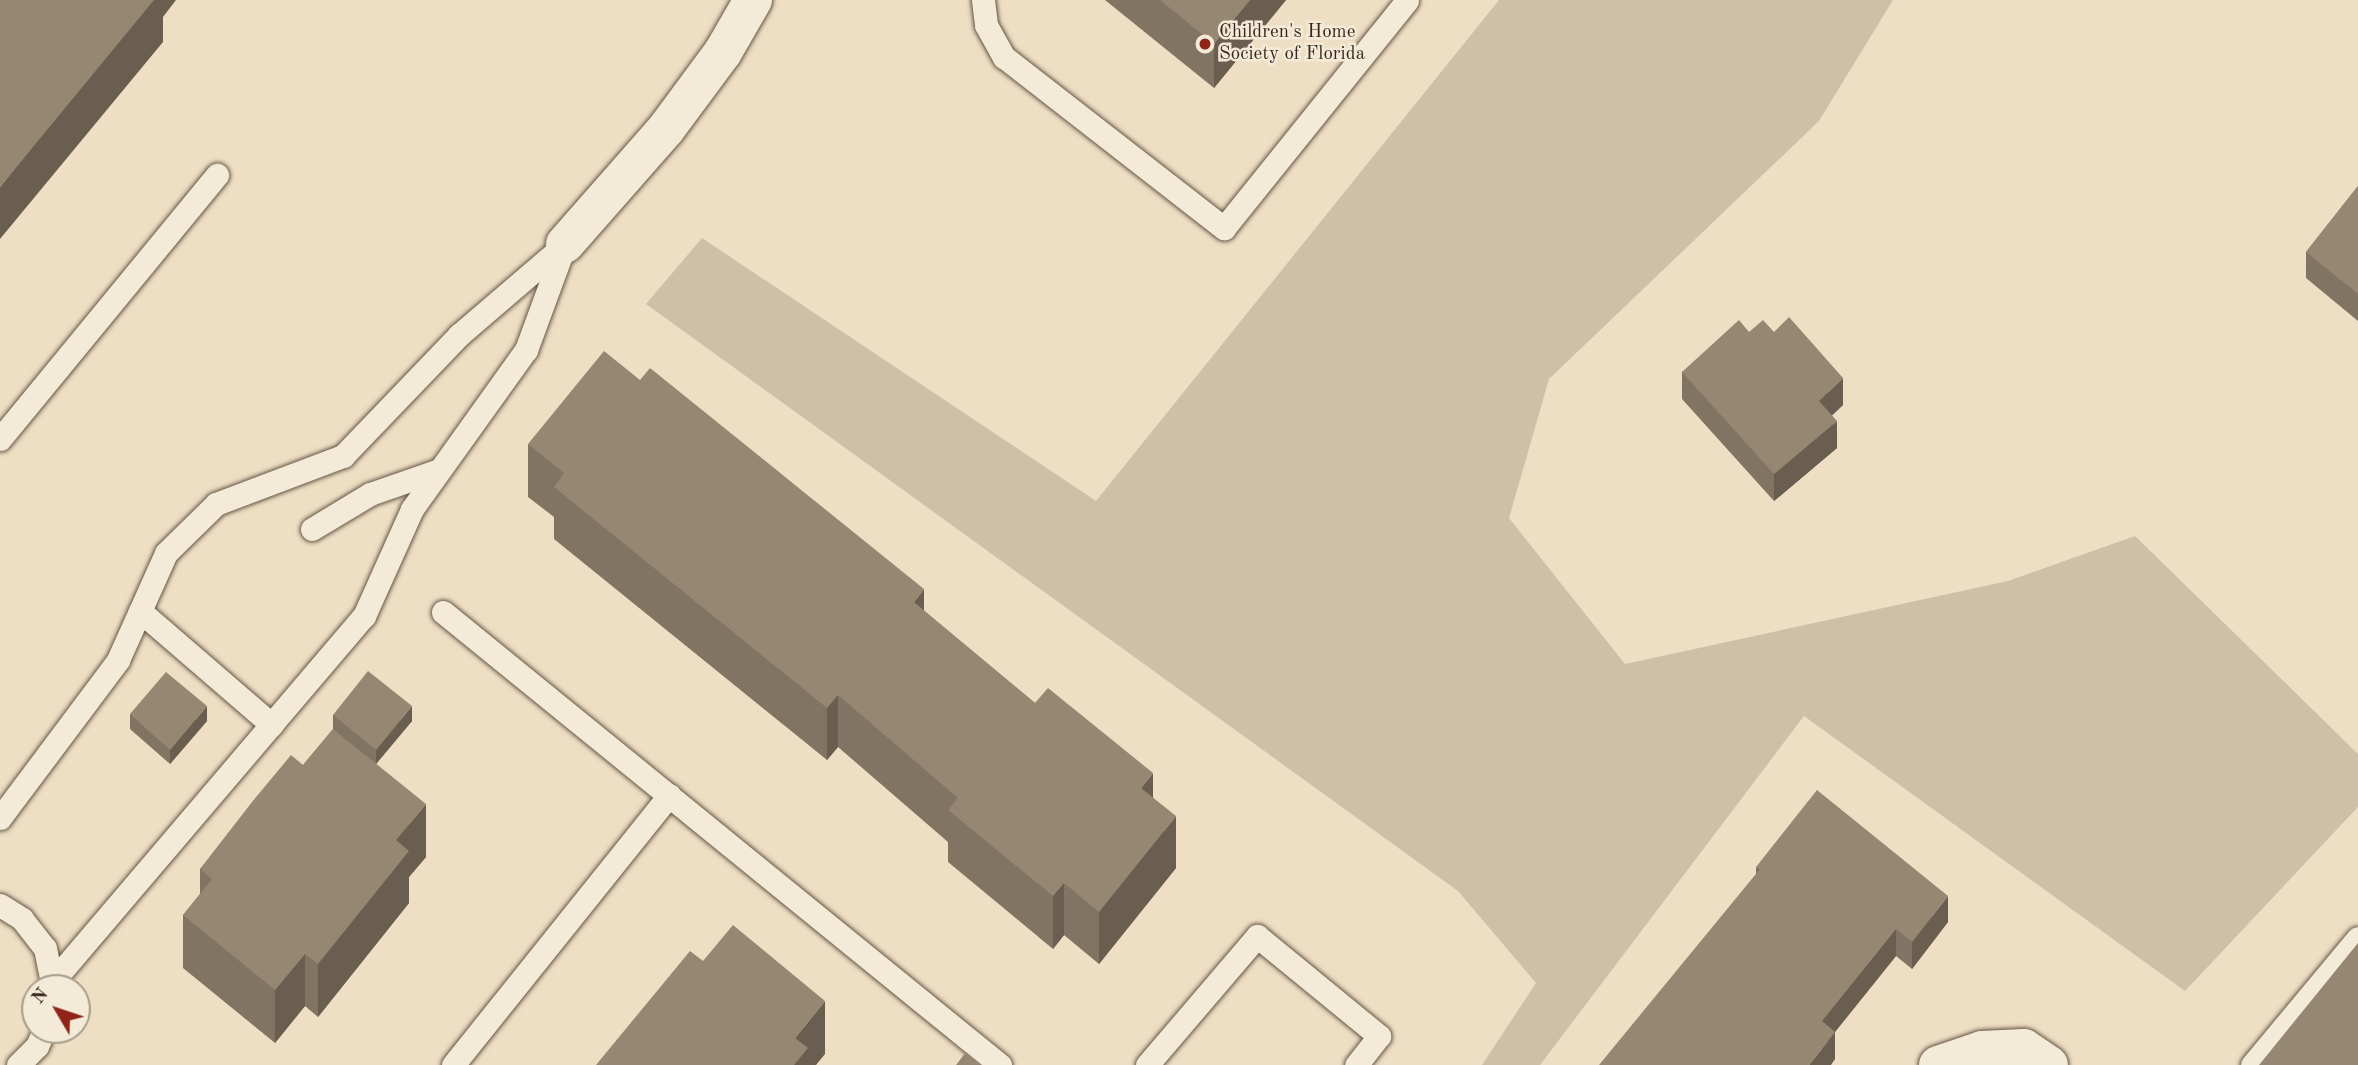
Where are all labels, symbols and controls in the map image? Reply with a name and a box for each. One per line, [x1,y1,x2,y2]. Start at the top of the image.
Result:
place label: Children's Home Society of Florida [1219,22,1365,66]
marker: Children's Home Society of Florida [1197,36,1213,52]
north arrow [21,974,91,1044]
text: N [29,985,53,1008]

